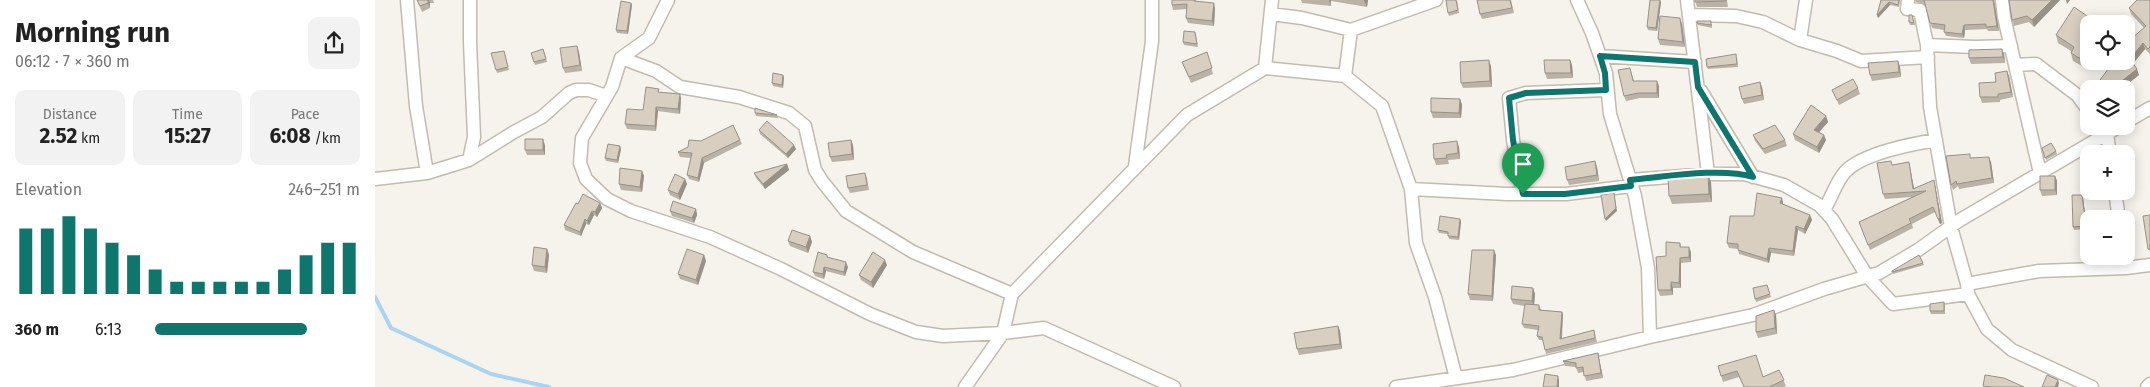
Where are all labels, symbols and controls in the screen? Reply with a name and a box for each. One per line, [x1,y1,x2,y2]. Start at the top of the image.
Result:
map controls [2080,15,2135,265]
button: locate [2080,15,2135,70]
text: Morning run [15,16,170,49]
button: share [308,17,360,69]
text: 06:12 · 7 × 360 m [15,52,130,71]
button: layers [2080,80,2135,135]
text: Distance [43,106,97,123]
text: Time [172,106,203,123]
text: Pace [291,106,320,123]
text: 2.52 [39,123,77,149]
text: 15:27 [164,123,211,149]
text: 6:08 [269,123,311,149]
text: km [77,130,100,147]
text: /km [311,130,341,147]
pin [1502,143,1544,194]
button: + [2080,145,2135,200]
icon: arrive [1509,150,1537,178]
text: Elevation [15,180,82,199]
text: 246–251 m [288,180,360,199]
button: − [2080,210,2135,265]
text: 360 m [15,320,59,339]
text: 6:13 [95,320,122,339]

